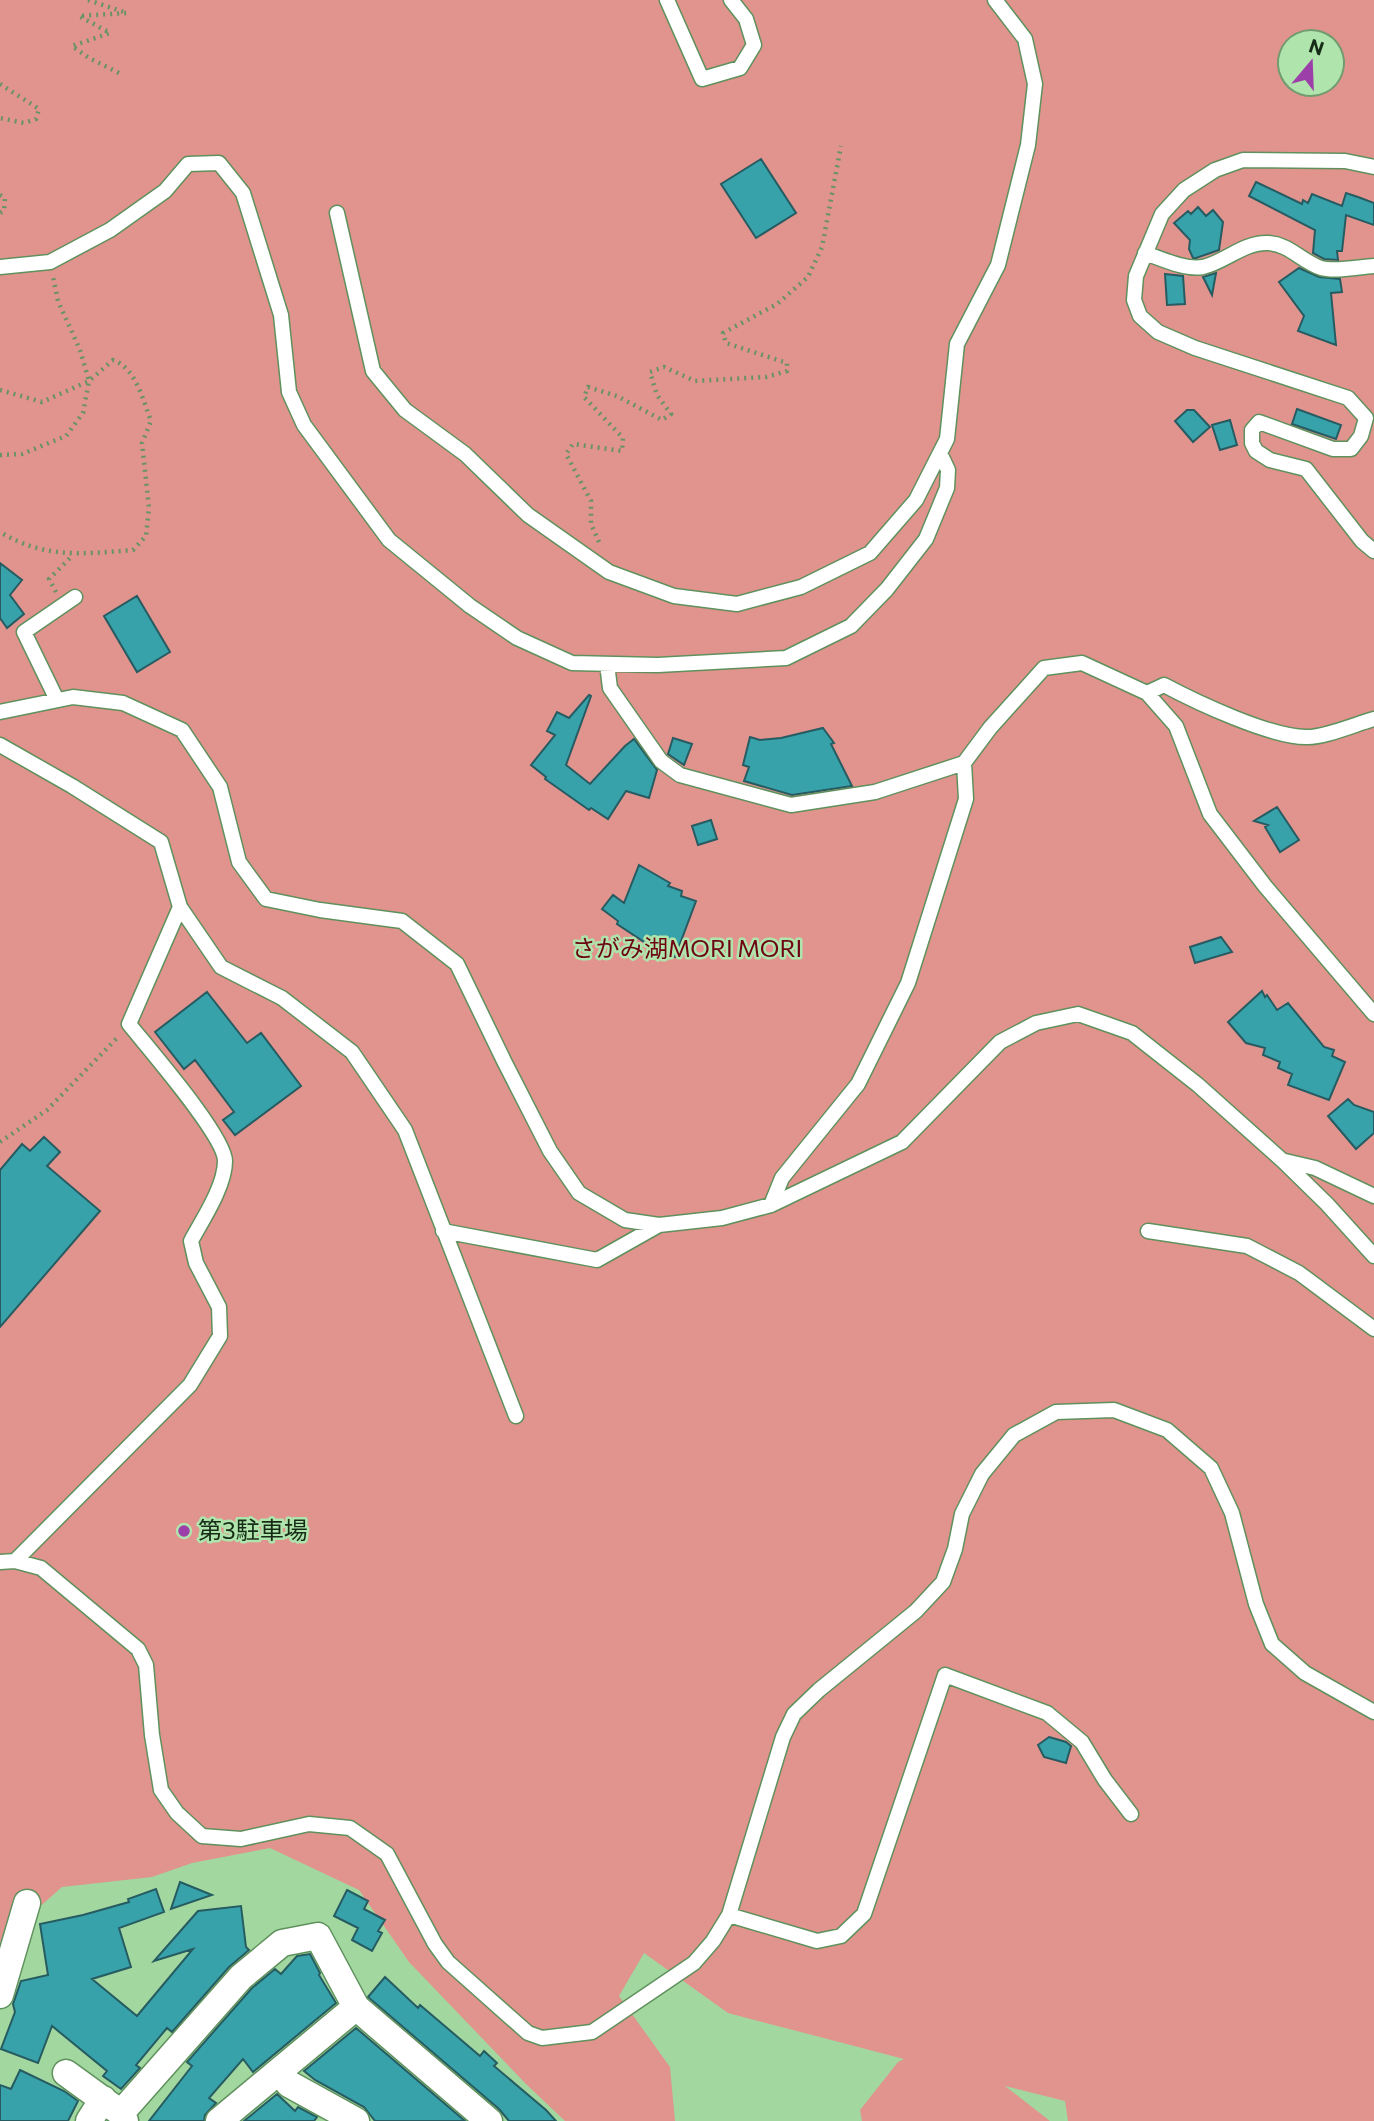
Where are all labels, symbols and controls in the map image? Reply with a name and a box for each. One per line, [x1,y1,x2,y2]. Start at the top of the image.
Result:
north arrow [1276,28,1346,98]
text: N [1306,33,1327,60]
park label: さがみ湖MORI MORI [572,933,802,962]
place label: 第3駐車場 [198,1515,308,1544]
marker: 第3駐車場 [176,1523,192,1539]

